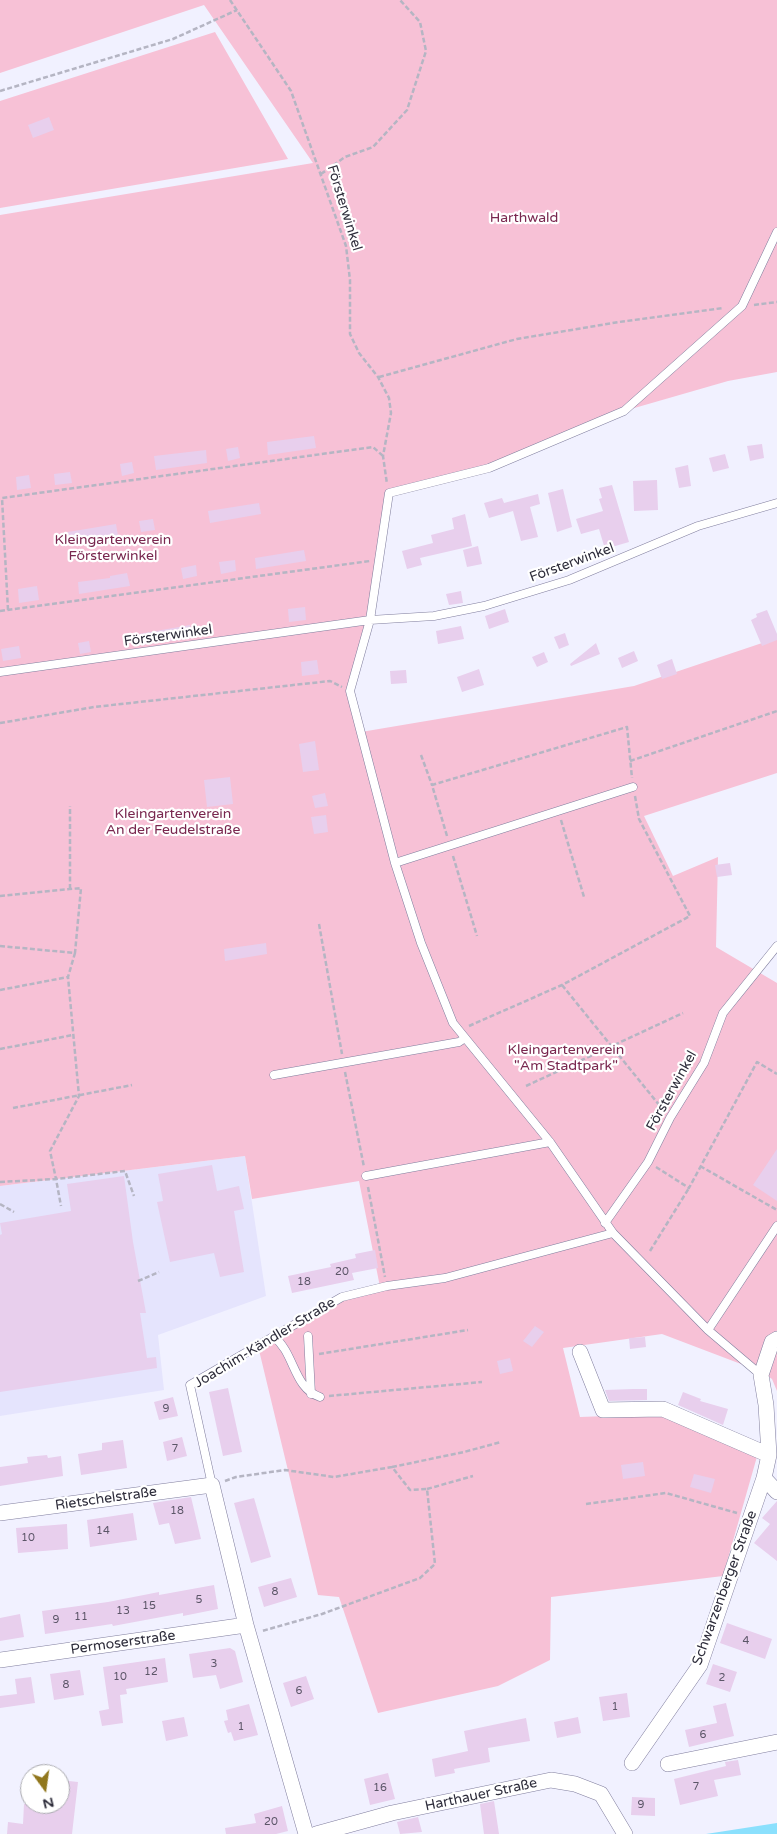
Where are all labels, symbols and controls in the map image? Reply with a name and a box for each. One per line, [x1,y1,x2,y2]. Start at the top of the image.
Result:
street label: Försterwinkel [323,163,365,253]
park label: Harthwald [490,210,558,226]
park label: Kleingartenverein Försterwinkel [55,532,171,564]
street label: Försterwinkel [527,540,617,586]
street label: Försterwinkel [123,621,213,651]
park label: Kleingartenverein An der Feudelstraße [106,806,240,839]
park label: Kleingartenverein "Am Stadtpark" [508,1042,624,1074]
street label: Försterwinkel [643,1048,701,1134]
house number: 20 [335,1265,349,1279]
house number: 18 [297,1275,311,1289]
street label: Joachim-Kändler-Straße [192,1294,338,1392]
house number: 9 [163,1402,169,1416]
house number: 7 [172,1442,178,1456]
street label: Rietschelstraße [54,1484,158,1514]
house number: 18 [170,1504,184,1518]
street label: Schwarzenberger Straße [689,1508,761,1668]
house number: 14 [96,1524,110,1538]
house number: 10 [21,1531,35,1545]
house number: 8 [272,1585,278,1599]
house number: 5 [196,1593,202,1607]
house number: 15 [142,1599,156,1613]
house number: 13 [116,1604,130,1618]
house number: 11 [74,1610,88,1624]
house number: 9 [53,1613,59,1627]
street label: Permoserstraße [70,1627,176,1659]
house number: 4 [743,1634,749,1648]
house number: 3 [211,1657,217,1671]
house number: 12 [144,1665,158,1679]
house number: 10 [113,1670,127,1684]
house number: 2 [719,1671,725,1685]
house number: 8 [63,1678,69,1692]
house number: 6 [296,1684,302,1698]
house number: 1 [612,1700,618,1714]
house number: 1 [238,1720,244,1734]
house number: 6 [700,1728,706,1742]
north arrow [20,1764,70,1814]
street label: Harthauer Straße [423,1775,539,1815]
house number: 7 [693,1780,699,1794]
house number: 16 [373,1781,387,1795]
text: N [41,1793,56,1813]
house number: 9 [638,1798,644,1812]
house number: 20 [264,1815,278,1829]

